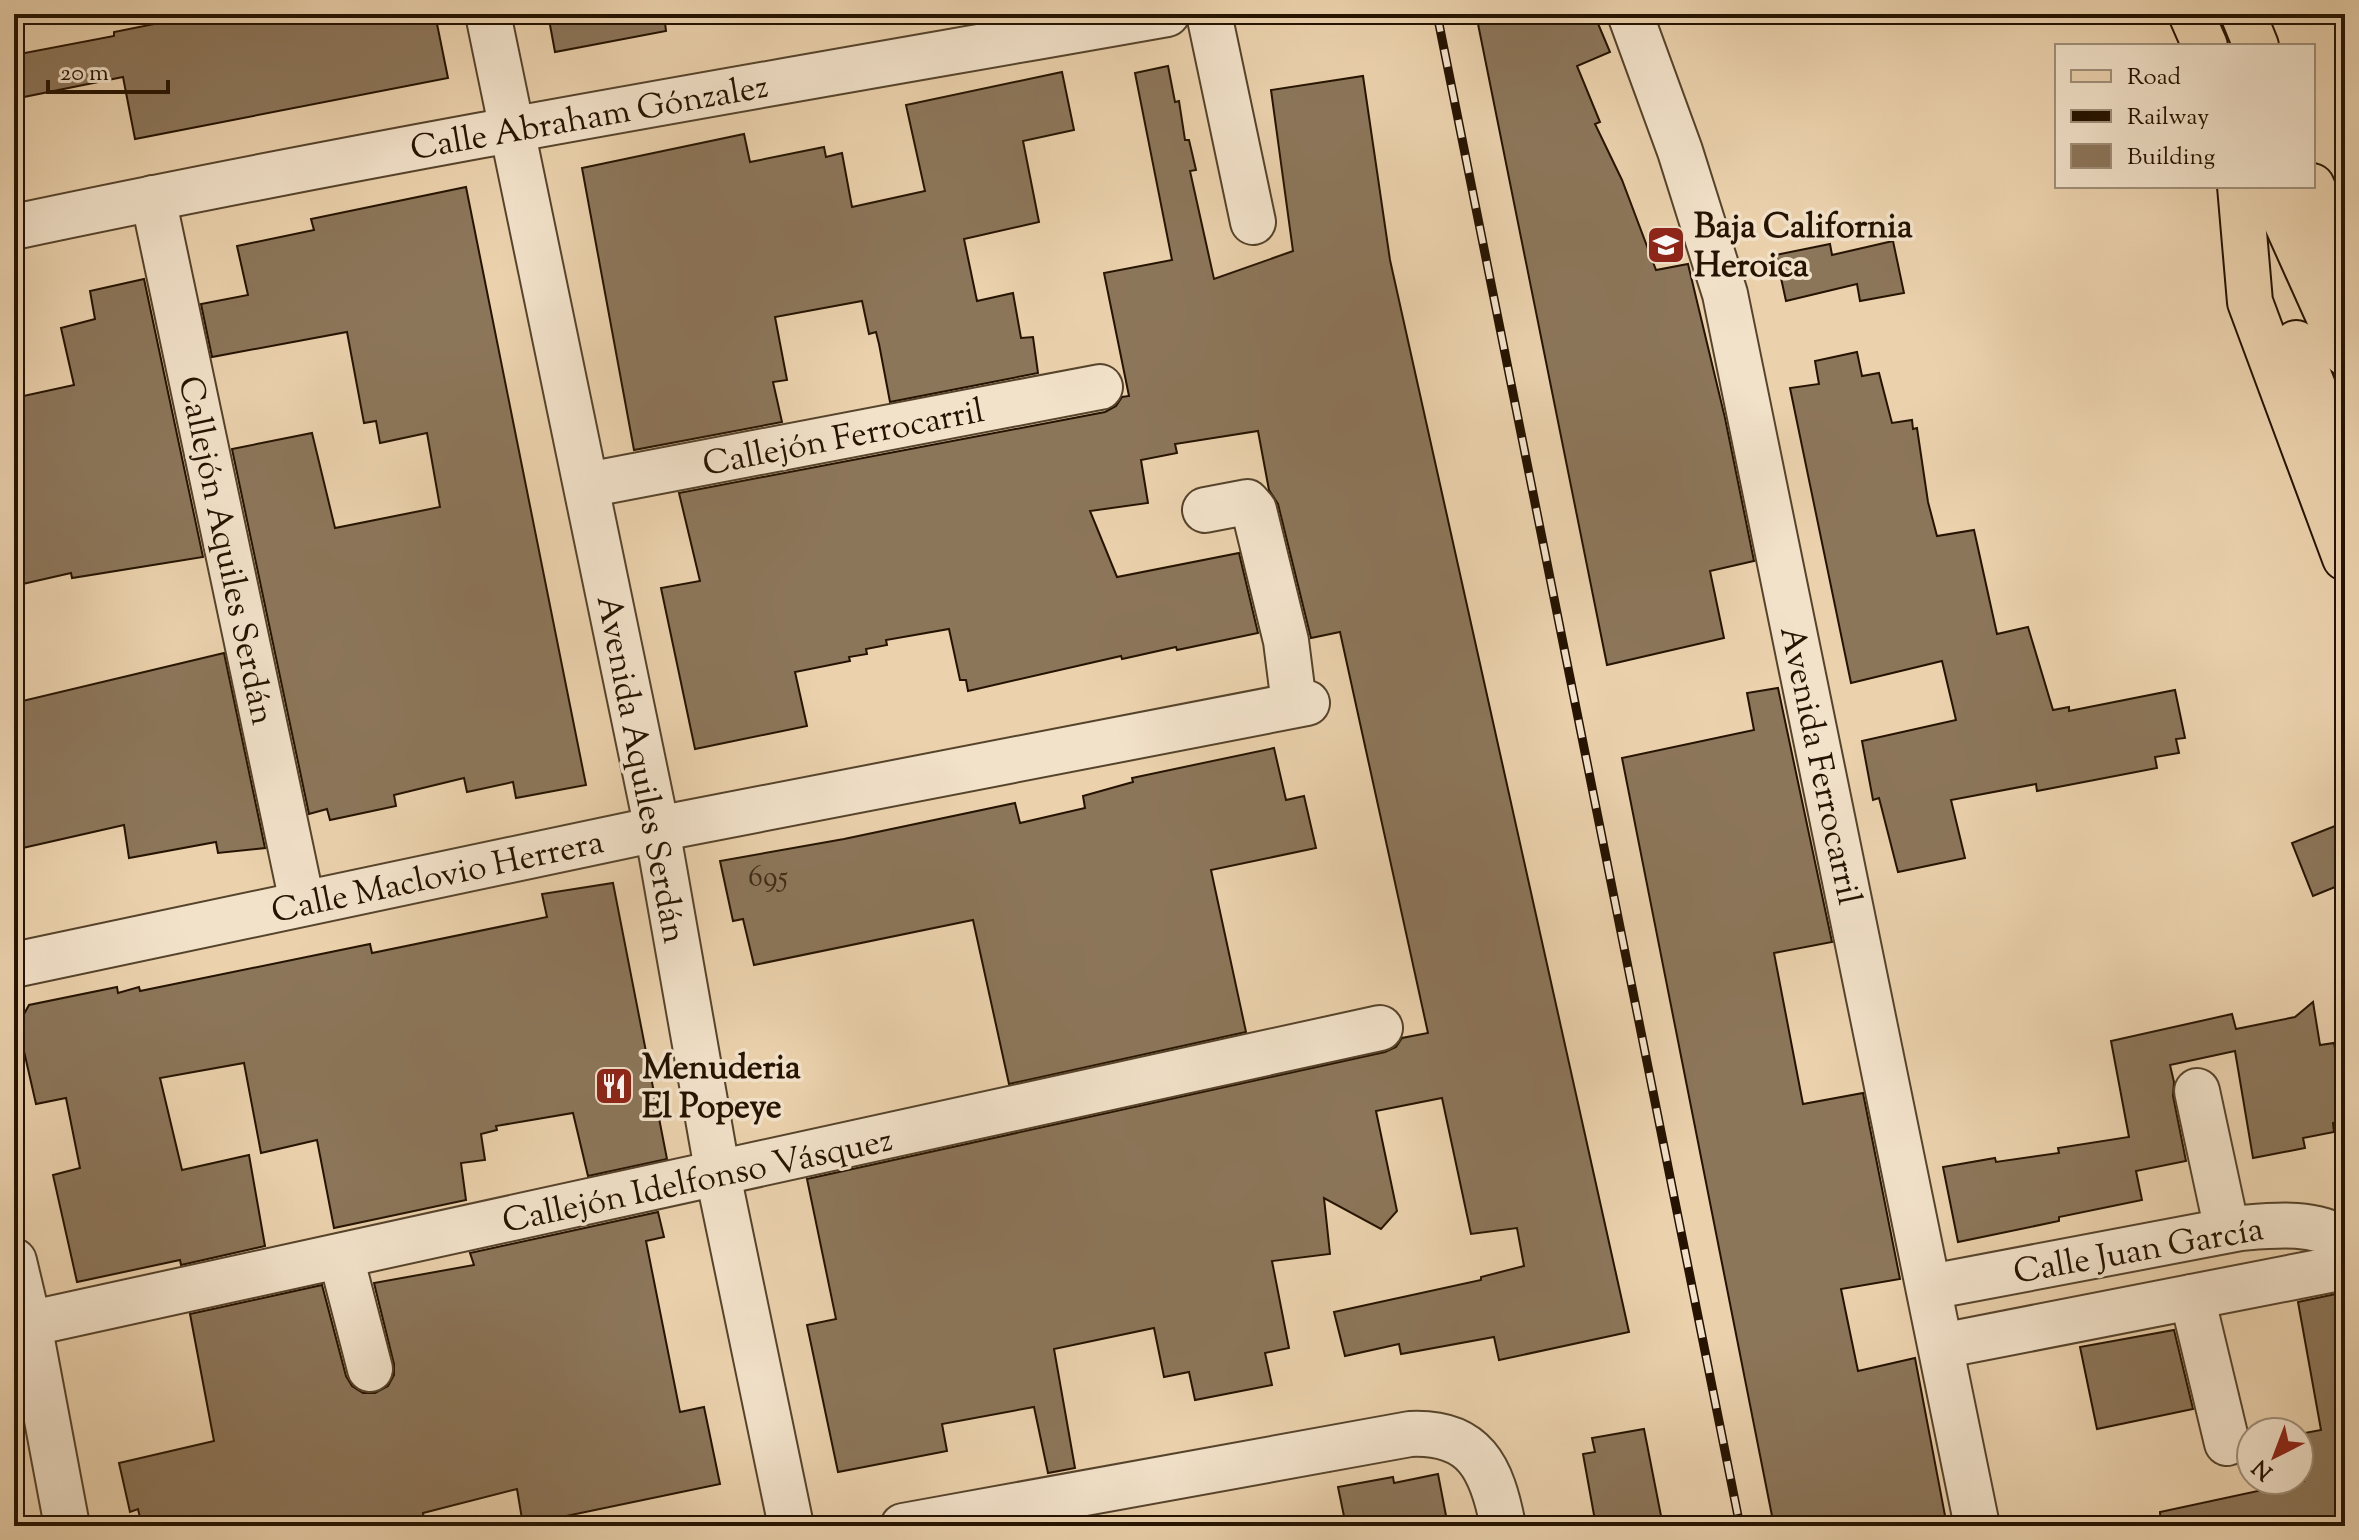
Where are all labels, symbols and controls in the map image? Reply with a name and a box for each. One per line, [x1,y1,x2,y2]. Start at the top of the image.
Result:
scale bar [48,44,168,94]
legend [2055,44,2315,188]
text: 20 m [60,57,109,91]
text: Road [2127,61,2181,95]
street label: Calle Abraham Gónzalez [407,64,772,175]
text: Railway [2127,101,2209,135]
text: Building [2127,141,2216,175]
place label: Baja California Heroica [1694,204,1913,292]
school or university icon: Baja California Heroica [1645,224,1687,266]
street label: Callejón Aquiles Serdán [164,372,285,730]
street label: Callejón Ferrocarril [699,388,989,491]
street label: Avenida Aquiles Serdán [582,592,697,948]
street label: Avenida Ferrocarril [1765,622,1872,910]
street label: Calle Maclovio Herrera [267,819,608,938]
house number: 695 [748,857,788,900]
place label: Menuderia El Popeye [642,1045,801,1133]
restaurant icon: Menuderia El Popeye [593,1065,635,1107]
street label: Callejón Idelfonso Vásquez [498,1117,897,1248]
street label: Calle Juan García [2010,1206,2268,1299]
north arrow [2235,1416,2315,1496]
text: N [2246,1451,2281,1486]

